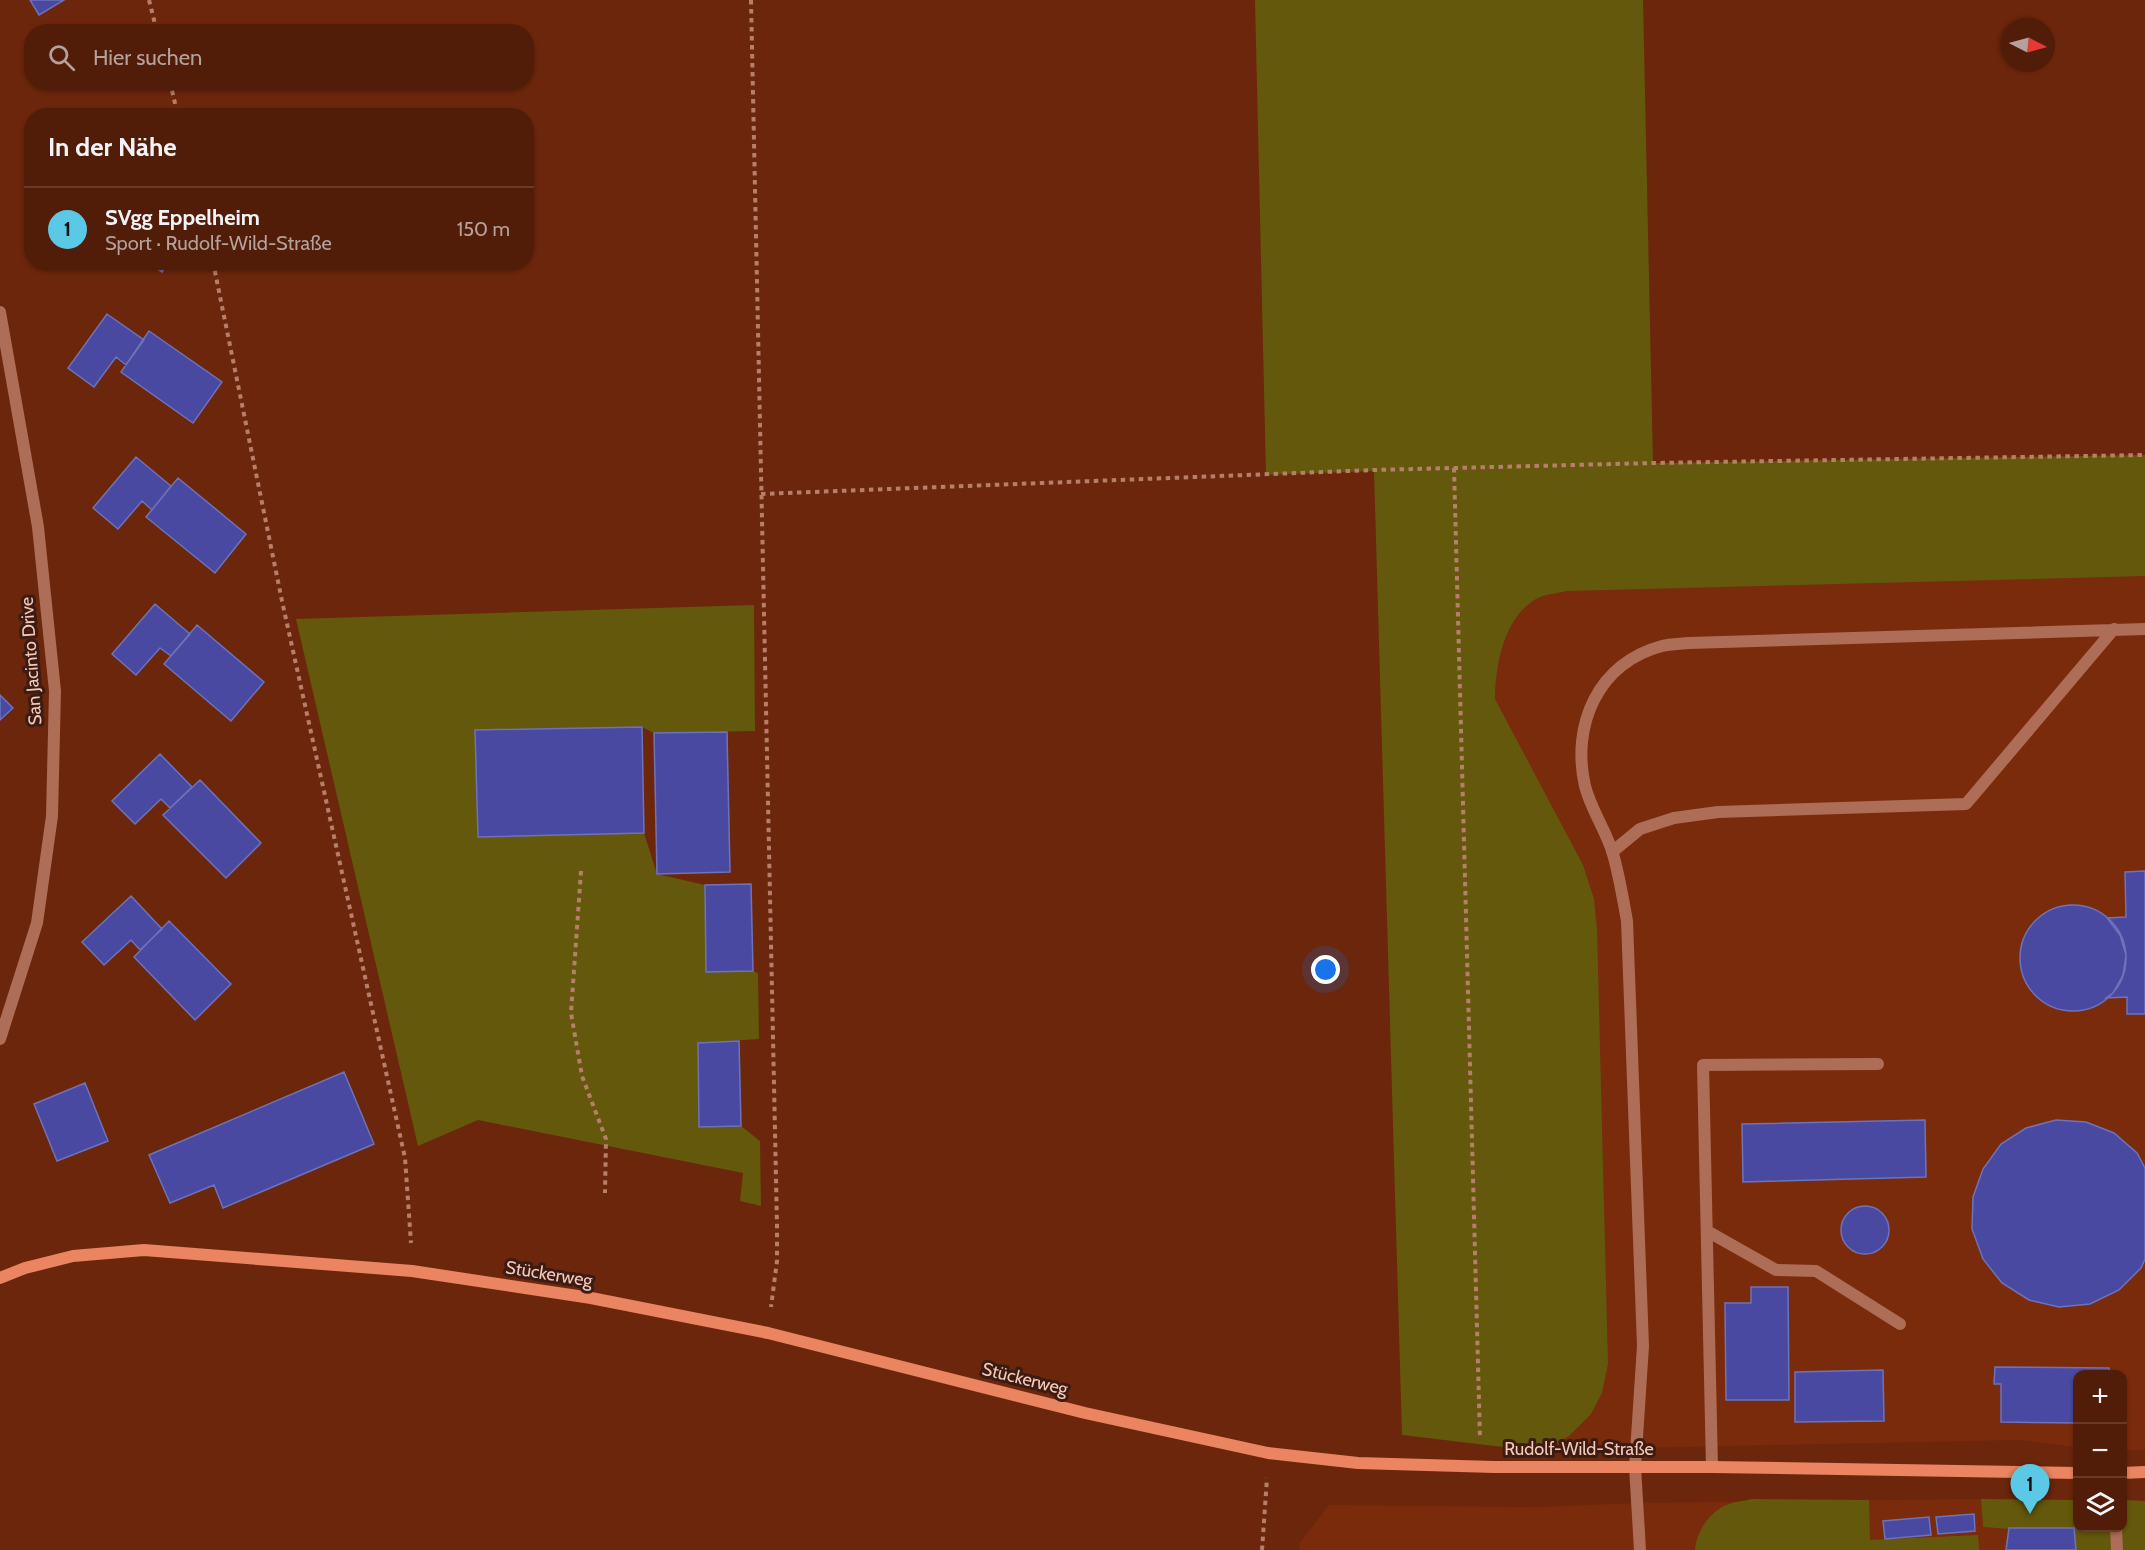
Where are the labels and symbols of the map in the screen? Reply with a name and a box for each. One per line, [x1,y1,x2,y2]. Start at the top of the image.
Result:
north arrow [2001,18,2055,72]
street label: San Jacinto Drive [16,596,46,726]
your location [1311,955,1340,984]
street label: Stückerweg [504,1256,595,1292]
street label: Stückerweg [980,1358,1071,1401]
street label: Rudolf-Wild-Straße [1504,1438,1654,1460]
pin: 1 [2010,1464,2050,1514]

